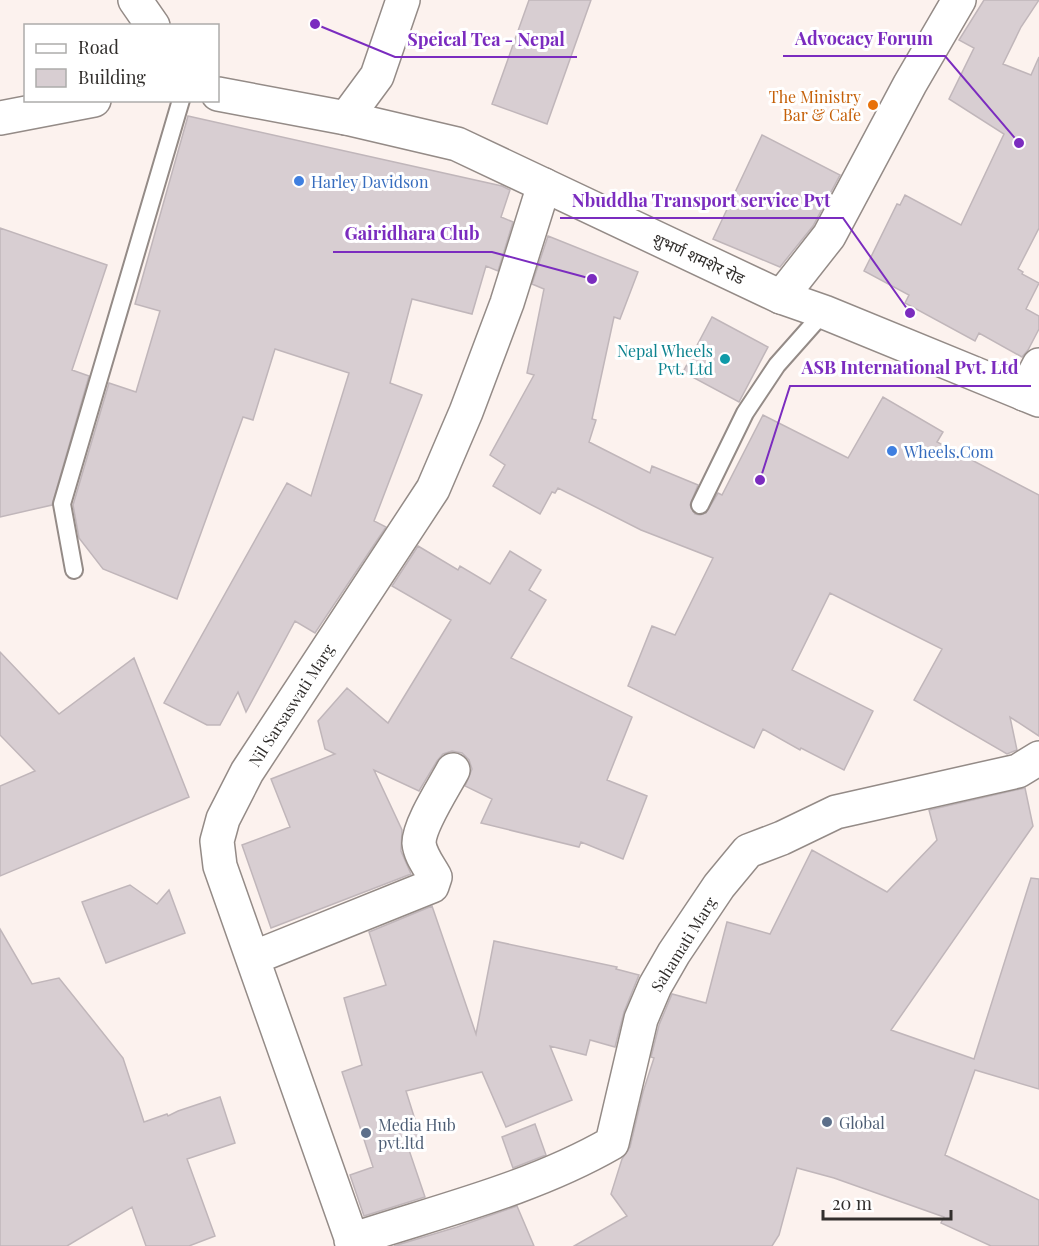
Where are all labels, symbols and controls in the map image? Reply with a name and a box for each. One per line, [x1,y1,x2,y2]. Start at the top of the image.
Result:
callout: Advocacy Forum [783,20,945,56]
callout: Speical Tea - Nepal [395,21,577,57]
legend [24,24,219,102]
text: Advocacy Forum [794,26,934,50]
text: Speical Tea - Nepal [407,27,565,51]
text: Road [78,35,119,59]
text: Building [78,65,146,89]
place label: The Ministry Bar & Cafe [769,86,861,125]
marker: The Ministry Bar & Cafe [866,98,880,112]
place label: Harley Davidson [311,171,429,192]
marker: Harley Davidson [292,174,306,188]
callout: Nbuddha Transport service Pvt [560,182,843,218]
text: Nbuddha Transport service Pvt [572,188,831,212]
callout: Gairidhara Club [333,216,492,252]
text: Gairidhara Club [345,221,479,245]
street label: शुभर्ण शमशेर रोड [649,228,749,289]
place label: Nepal Wheels Pvt. Ltd [617,340,713,379]
callout: ASB International Pvt. Ltd [790,350,1031,386]
marker: Nepal Wheels Pvt. Ltd [718,352,732,366]
text: ASB International Pvt. Ltd [800,355,1019,379]
place label: Wheels.Com [903,441,994,462]
marker: Wheels.Com [885,444,899,458]
street label: Nil Sarsaswati Marg [243,639,339,770]
street label: Sahamati Marg [646,892,721,995]
place label: Global [839,1112,885,1133]
place label: Media Hub pvt.ltd [378,1114,456,1153]
marker: Global [820,1115,834,1129]
marker: Media Hub pvt.ltd [359,1126,373,1140]
scale bar [823,1183,950,1221]
text: 20 m [832,1191,872,1215]

